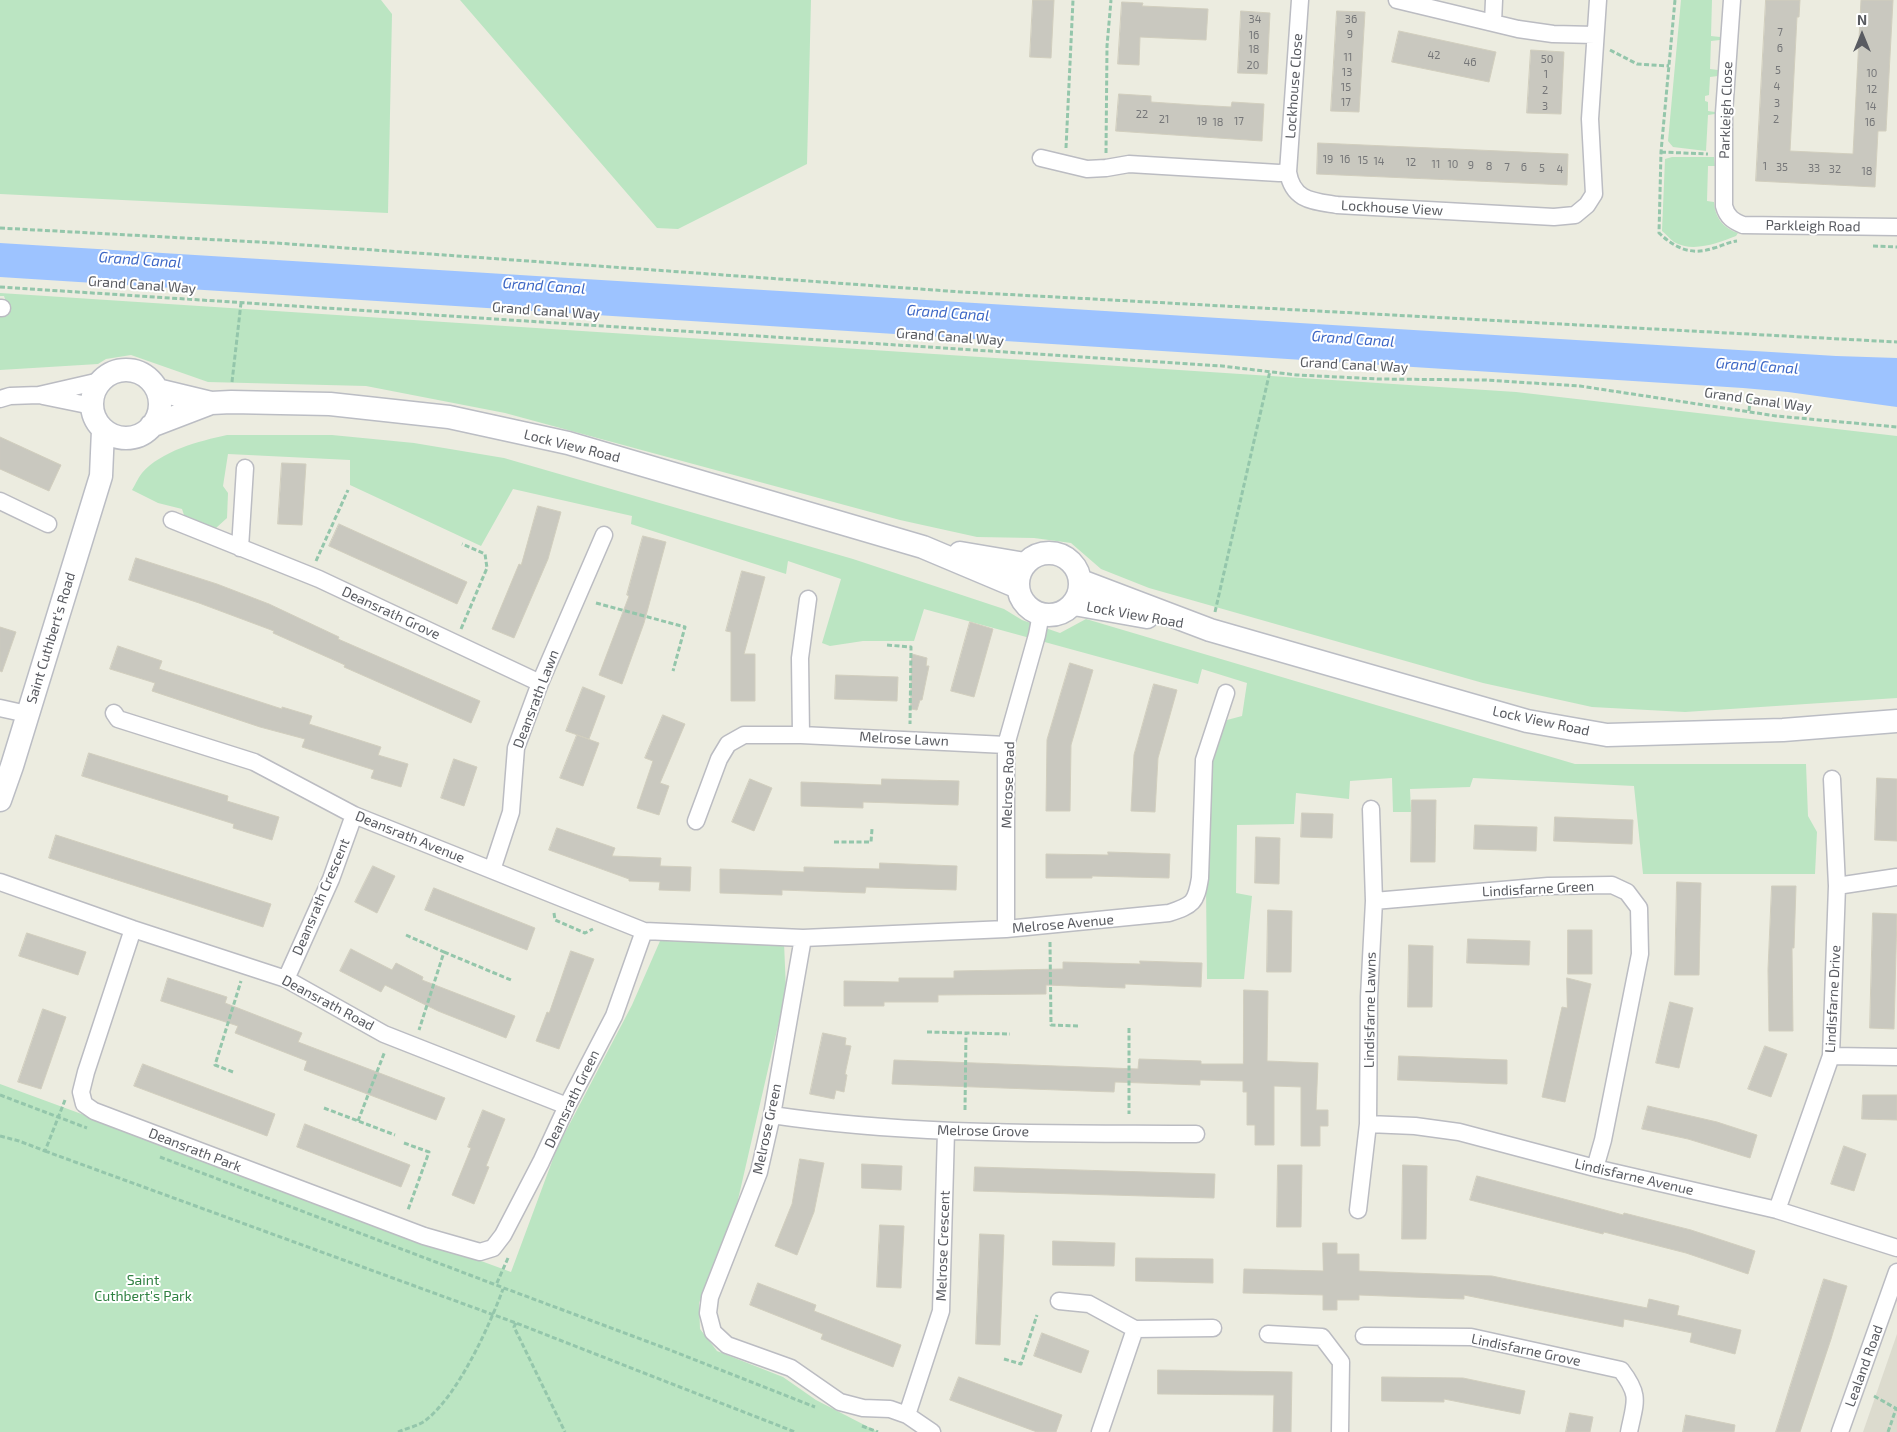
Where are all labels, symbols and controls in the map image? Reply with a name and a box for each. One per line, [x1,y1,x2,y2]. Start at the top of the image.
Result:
north arrow [1837,10,1887,60]
text: N [1857,11,1867,28]
house number: 34 [1249,12,1261,26]
house number: 36 [1345,12,1357,26]
house number: 7 [1777,25,1783,39]
house number: 9 [1347,27,1353,41]
house number: 16 [1249,28,1259,42]
street label: Lockhouse Close [1282,33,1306,139]
house number: 6 [1777,41,1783,55]
house number: 18 [1248,42,1260,56]
house number: 42 [1428,48,1440,62]
house number: 11 [1344,50,1352,64]
house number: 50 [1541,52,1553,66]
house number: 46 [1463,55,1477,69]
house number: 20 [1247,58,1259,72]
street label: Parkleigh Close [1716,61,1736,159]
house number: 5 [1775,63,1781,77]
house number: 13 [1342,65,1352,79]
house number: 10 [1866,66,1878,80]
house number: 1 [1544,67,1548,81]
house number: 4 [1774,79,1780,93]
house number: 15 [1341,80,1351,94]
house number: 12 [1867,82,1877,96]
house number: 2 [1542,83,1548,97]
house number: 17 [1341,95,1351,109]
house number: 3 [1774,96,1780,110]
house number: 3 [1542,99,1548,113]
house number: 14 [1865,99,1877,113]
house number: 22 [1136,107,1148,121]
house number: 21 [1159,112,1169,126]
house number: 2 [1773,112,1779,126]
house number: 19 [1197,114,1207,128]
house number: 17 [1234,114,1244,128]
house number: 18 [1212,115,1224,129]
house number: 16 [1865,115,1875,129]
house number: 19 [1323,152,1333,166]
house number: 16 [1340,152,1350,166]
house number: 15 [1358,153,1368,167]
house number: 14 [1373,154,1385,168]
house number: 12 [1406,155,1416,169]
house number: 11 [1432,157,1440,171]
house number: 10 [1447,157,1459,171]
house number: 9 [1468,158,1474,172]
house number: 8 [1486,159,1492,173]
house number: 1 [1763,159,1767,173]
house number: 7 [1504,160,1510,174]
house number: 6 [1521,160,1527,174]
house number: 35 [1776,160,1788,174]
house number: 5 [1539,161,1545,175]
house number: 33 [1808,161,1820,175]
house number: 4 [1557,162,1563,176]
house number: 32 [1829,162,1841,176]
house number: 18 [1861,164,1873,178]
street label: Lockhouse View [1341,197,1443,219]
street label: Parkleigh Road [1765,217,1861,235]
water label: Grand Canal [98,248,182,272]
street label: Grand Canal Way [87,273,197,297]
water label: Grand Canal [502,274,586,298]
street label: Grand Canal Way [491,299,601,323]
water label: Grand Canal [906,301,990,325]
street label: Grand Canal Way [895,325,1005,349]
water label: Grand Canal [1311,327,1395,351]
street label: Grand Canal Way [1299,354,1409,376]
water label: Grand Canal [1715,354,1799,378]
street label: Grand Canal Way [1703,384,1813,416]
street label: Lock View Road [522,426,622,466]
street label: Saint Cuthbert’s Road [23,570,79,706]
street label: Deansrath Grove [339,583,443,643]
street label: Lock View Road [1085,598,1185,632]
street label: Deansrath Lawn [509,647,563,751]
street label: Lock View Road [1491,703,1591,739]
street label: Melrose Lawn [859,728,949,750]
street label: Melrose Road [998,741,1018,829]
street label: Deansrath Avenue [353,807,467,867]
street label: Deansrath Crescent [289,836,353,958]
street label: Lindisfarne Green [1482,878,1594,900]
street label: Melrose Avenue [1011,911,1115,937]
street label: Lindisfarne Drive [1822,945,1844,1053]
street label: Lindisfarne Lawns [1361,952,1379,1068]
street label: Deansrath Road [279,972,377,1034]
street label: Deansrath Green [541,1047,603,1151]
street label: Melrose Green [749,1082,785,1176]
street label: Melrose Grove [937,1122,1029,1140]
street label: Deansrath Park [146,1125,244,1175]
street label: Lindisfarne Avenue [1573,1155,1695,1199]
street label: Melrose Crescent [933,1190,953,1302]
park label: Saint Cuthbert's Park [94,1272,192,1304]
street label: Lealand Road [1841,1323,1887,1409]
street label: Lindisfarne Grove [1470,1330,1582,1370]

